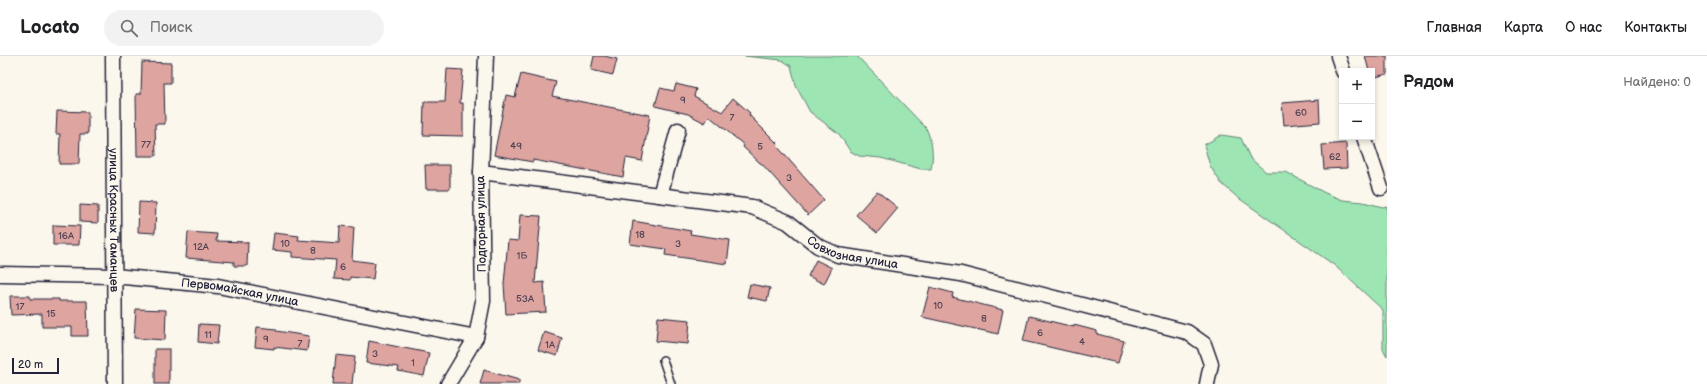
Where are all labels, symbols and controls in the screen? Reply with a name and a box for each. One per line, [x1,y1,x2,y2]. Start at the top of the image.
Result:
search box [104,10,384,46]
text: Locato [20,16,80,39]
icon: search [118,17,140,39]
text: Поиск [150,18,192,37]
text: Главная [1427,19,1482,36]
text: Карта [1504,19,1543,36]
text: О нас [1565,19,1602,36]
text: Контакты [1624,19,1687,36]
map controls [1339,68,1375,140]
button: + [1339,68,1375,104]
text: Рядом [1403,72,1454,92]
text: Найдено: 0 [1623,74,1691,90]
house number: 9 [680,94,686,106]
button: − [1339,104,1375,140]
house number: 60 [1295,107,1307,119]
house number: 7 [730,112,735,124]
house number: 77 [141,139,151,151]
house number: 49 [510,140,522,152]
house number: 5 [757,141,763,153]
street label: улица Красных Таманцев [106,148,121,293]
house number: 62 [1329,151,1341,163]
house number: 3 [786,172,792,184]
street label: Подгорная улица [473,176,490,272]
house number: 18 [635,229,645,241]
house number: 16А [58,230,75,242]
street label: Совхозная улица [804,233,899,272]
house number: 10 [280,238,290,250]
house number: 3 [675,238,681,250]
house number: 12А [193,241,210,253]
house number: 8 [310,245,316,257]
house number: 1Б [517,250,527,262]
house number: 6 [340,261,346,273]
street label: Первомайская улица [180,275,300,310]
house number: 53А [516,293,535,305]
house number: 10 [933,300,943,312]
house number: 17 [16,301,24,313]
house number: 15 [46,308,56,320]
house number: 8 [981,313,987,325]
house number: 6 [1037,327,1043,339]
house number: 11 [204,329,212,341]
house number: 9 [263,333,269,345]
house number: 4 [1079,336,1085,348]
house number: 7 [298,338,303,350]
house number: 1А [545,339,556,351]
house number: 3 [372,348,378,360]
scale bar [12,356,59,375]
house number: 1 [411,357,415,369]
text: 20 m [18,358,43,371]

